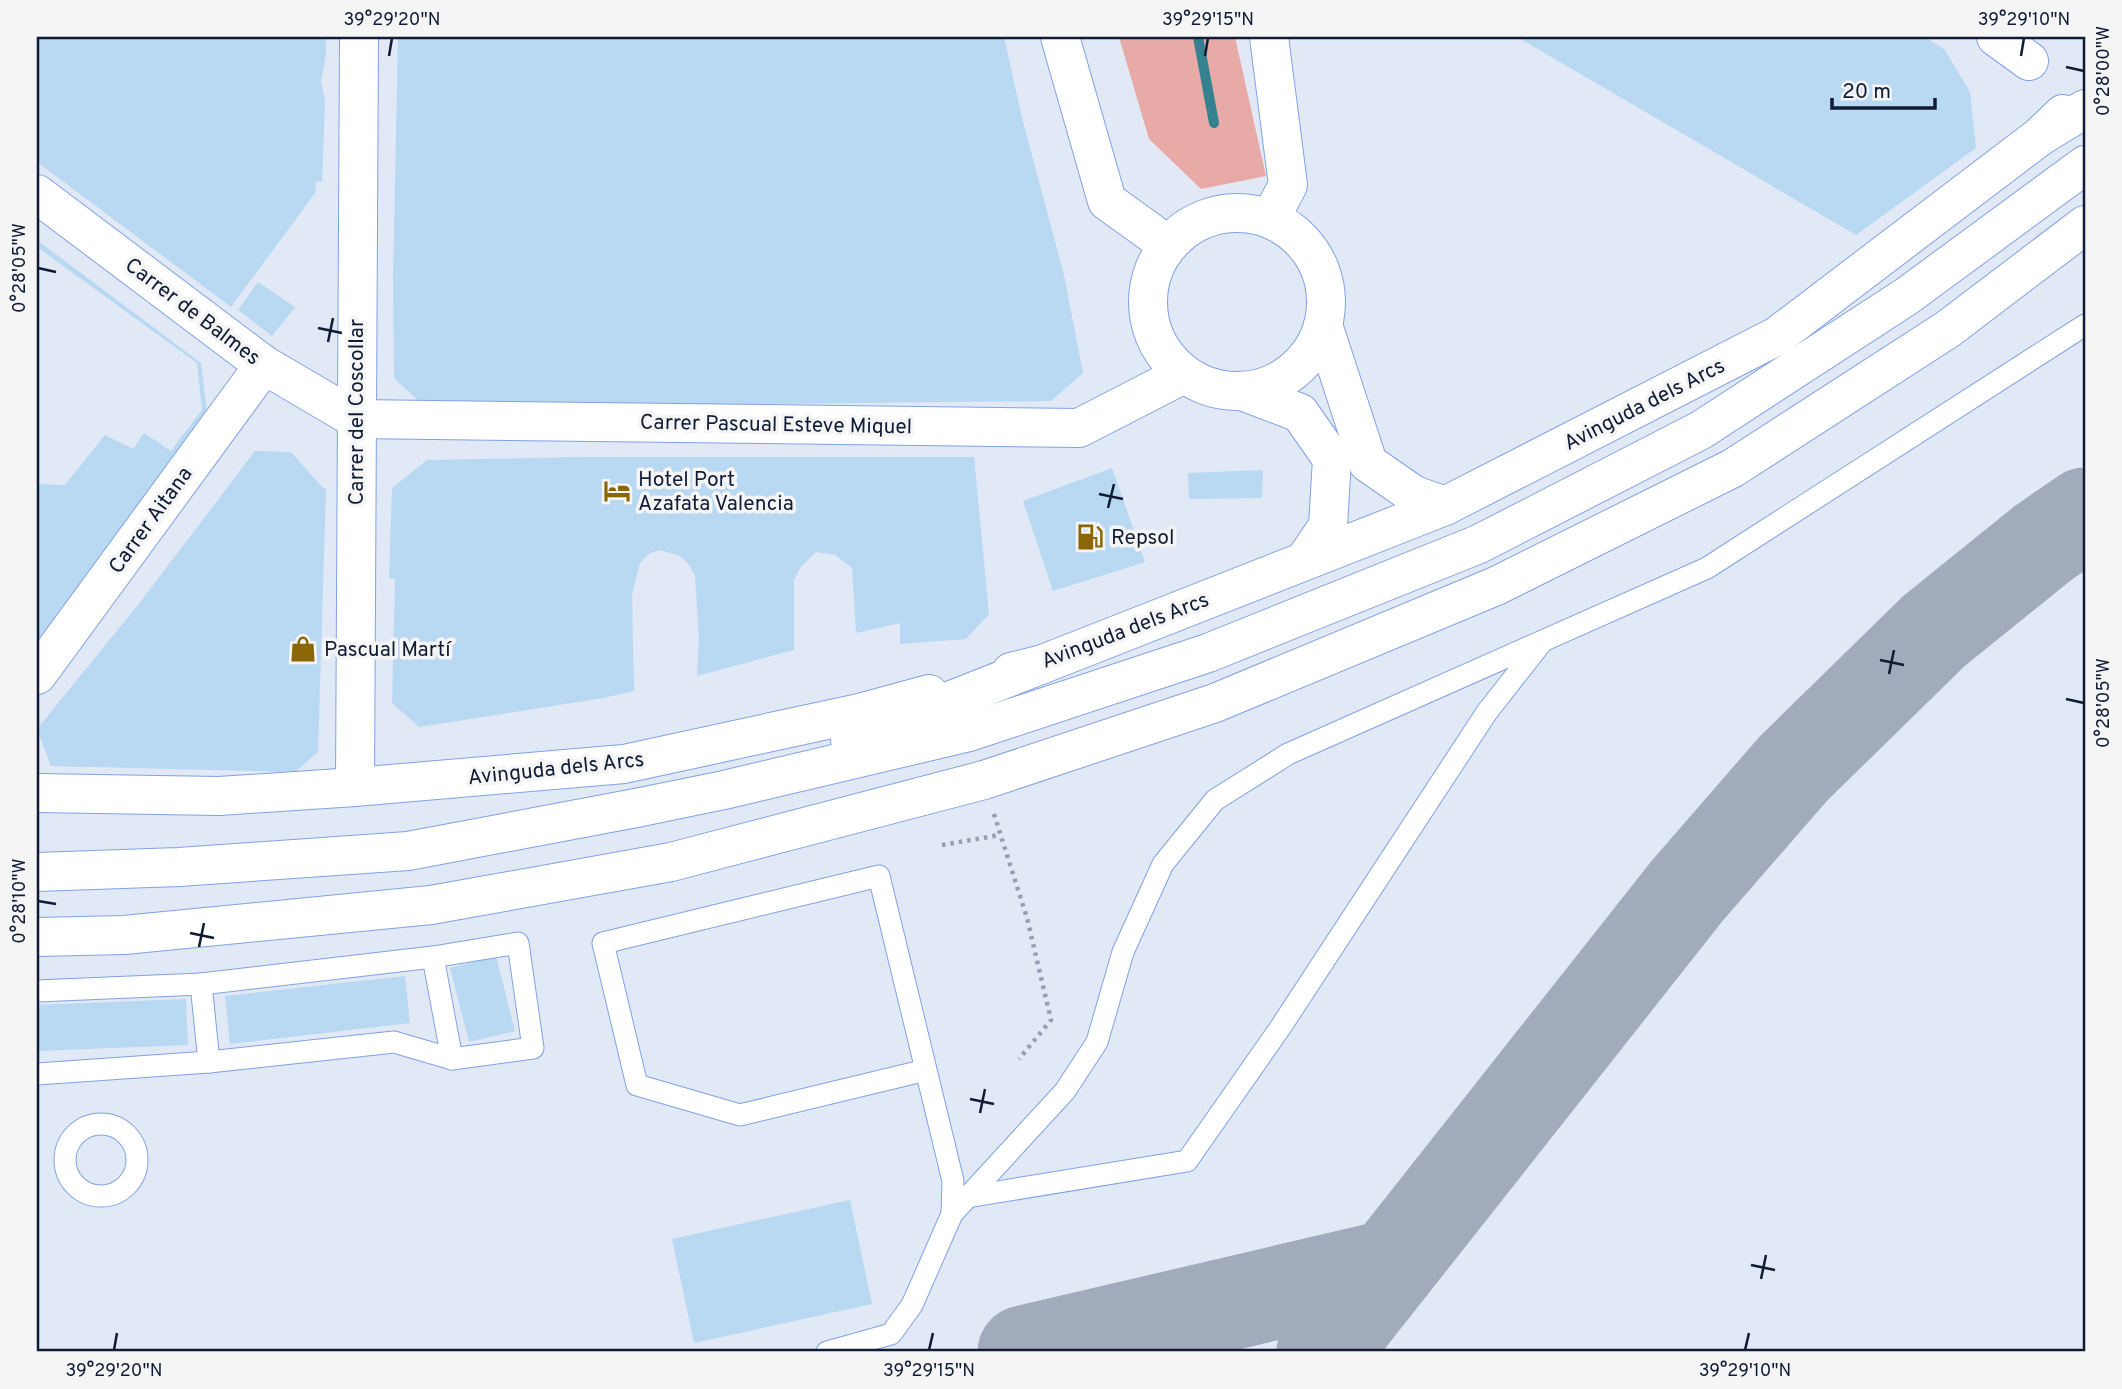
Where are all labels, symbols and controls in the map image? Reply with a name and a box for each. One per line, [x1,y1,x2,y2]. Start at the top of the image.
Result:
text: 39°29'20"N [344,9,440,32]
text: 39°29'15"N [1162,9,1254,32]
text: 39°29'10"N [1978,9,2070,32]
text: 0°28'00"W [2093,26,2116,116]
scale bar [1832,66,1935,110]
text: 20 m [1842,79,1891,106]
text: 0°28'05"W [9,223,32,313]
street label: Carrer de Balmes [119,252,265,372]
street label: Carrer del Coscollar [344,319,371,505]
street label: Avinguda dels Arcs [1560,353,1730,458]
street label: Carrer Pascual Esteve Miquel [640,410,912,441]
street label: Carrer Aitana [103,462,199,580]
place label: Hotel Port Azafata Valencia [638,467,794,518]
hotel icon: Hotel Port Azafata Valencia [602,476,632,506]
fuel station icon: Repsol [1075,522,1105,552]
place label: Repsol [1111,525,1174,552]
street label: Avinguda dels Arcs [1038,587,1213,676]
shop icon: Pascual Martí [288,634,318,664]
place label: Pascual Martí [324,637,452,664]
text: 0°28'05"W [2093,658,2116,748]
street label: Avinguda dels Arcs [467,747,646,792]
text: 0°28'10"W [9,858,32,944]
text: 39°29'20"N [66,1360,162,1383]
text: 39°29'15"N [883,1360,975,1383]
text: 39°29'10"N [1699,1360,1791,1383]

